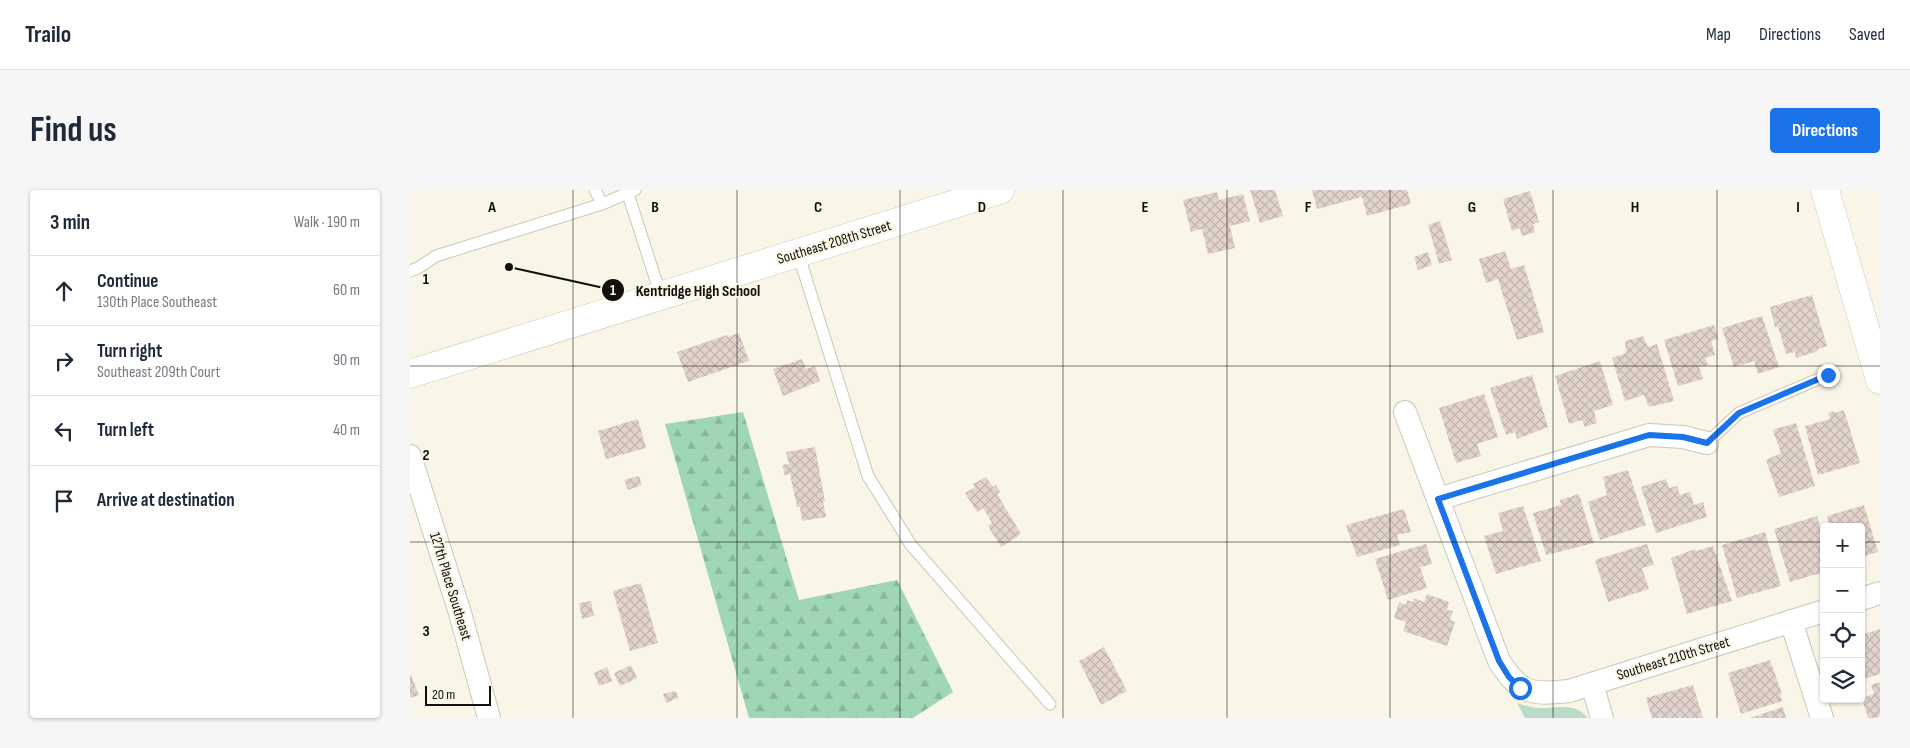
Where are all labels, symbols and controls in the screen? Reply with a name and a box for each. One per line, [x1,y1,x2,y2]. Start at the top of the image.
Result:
text: Trailo [25,20,71,49]
text: Map [1706,24,1731,45]
text: Directions [1759,24,1821,45]
text: Saved [1849,24,1885,45]
button: Directions [1770,108,1880,153]
text: Find us [30,109,117,152]
text: A [487,198,496,217]
text: B [651,198,659,217]
text: C [814,198,822,217]
text: D [978,198,986,217]
text: E [1142,198,1149,217]
text: F [1305,198,1312,217]
text: G [1468,198,1476,217]
text: H [1631,198,1639,217]
text: I [1796,198,1800,217]
text: 3 min [50,210,90,235]
text: Walk · 190 m [294,213,360,232]
street label: Southeast 208th Street [775,216,894,269]
text: Continue [97,270,158,293]
text: 1 [423,270,430,289]
callout: Kentridge High School [601,274,770,305]
icon: ahead [50,277,78,305]
text: 60 m [333,281,360,300]
text: 1 [610,281,616,300]
text: Kentridge High School [636,282,760,301]
text: 130th Place Southeast [97,293,217,312]
text: Turn right [97,340,162,363]
icon: right [50,347,78,375]
text: 90 m [333,351,360,370]
text: Southeast 209th Court [97,363,220,382]
route end [1817,364,1840,387]
icon: left [50,417,78,445]
text: Turn left [97,419,154,442]
text: 40 m [333,421,360,440]
text: 2 [422,446,430,465]
icon: arrive [50,487,78,515]
text: Arrive at destination [97,489,235,512]
map controls [1820,523,1865,703]
button: + [1820,523,1865,568]
street label: 127th Place Southeast [425,530,476,643]
button: − [1820,568,1865,613]
button: locate [1820,613,1865,658]
text: 3 [422,622,430,641]
street label: Southeast 210th Street [1614,632,1732,685]
button: layers [1820,658,1865,703]
route start [1509,677,1532,700]
scale bar [425,683,491,706]
text: 20 m [432,686,455,703]

